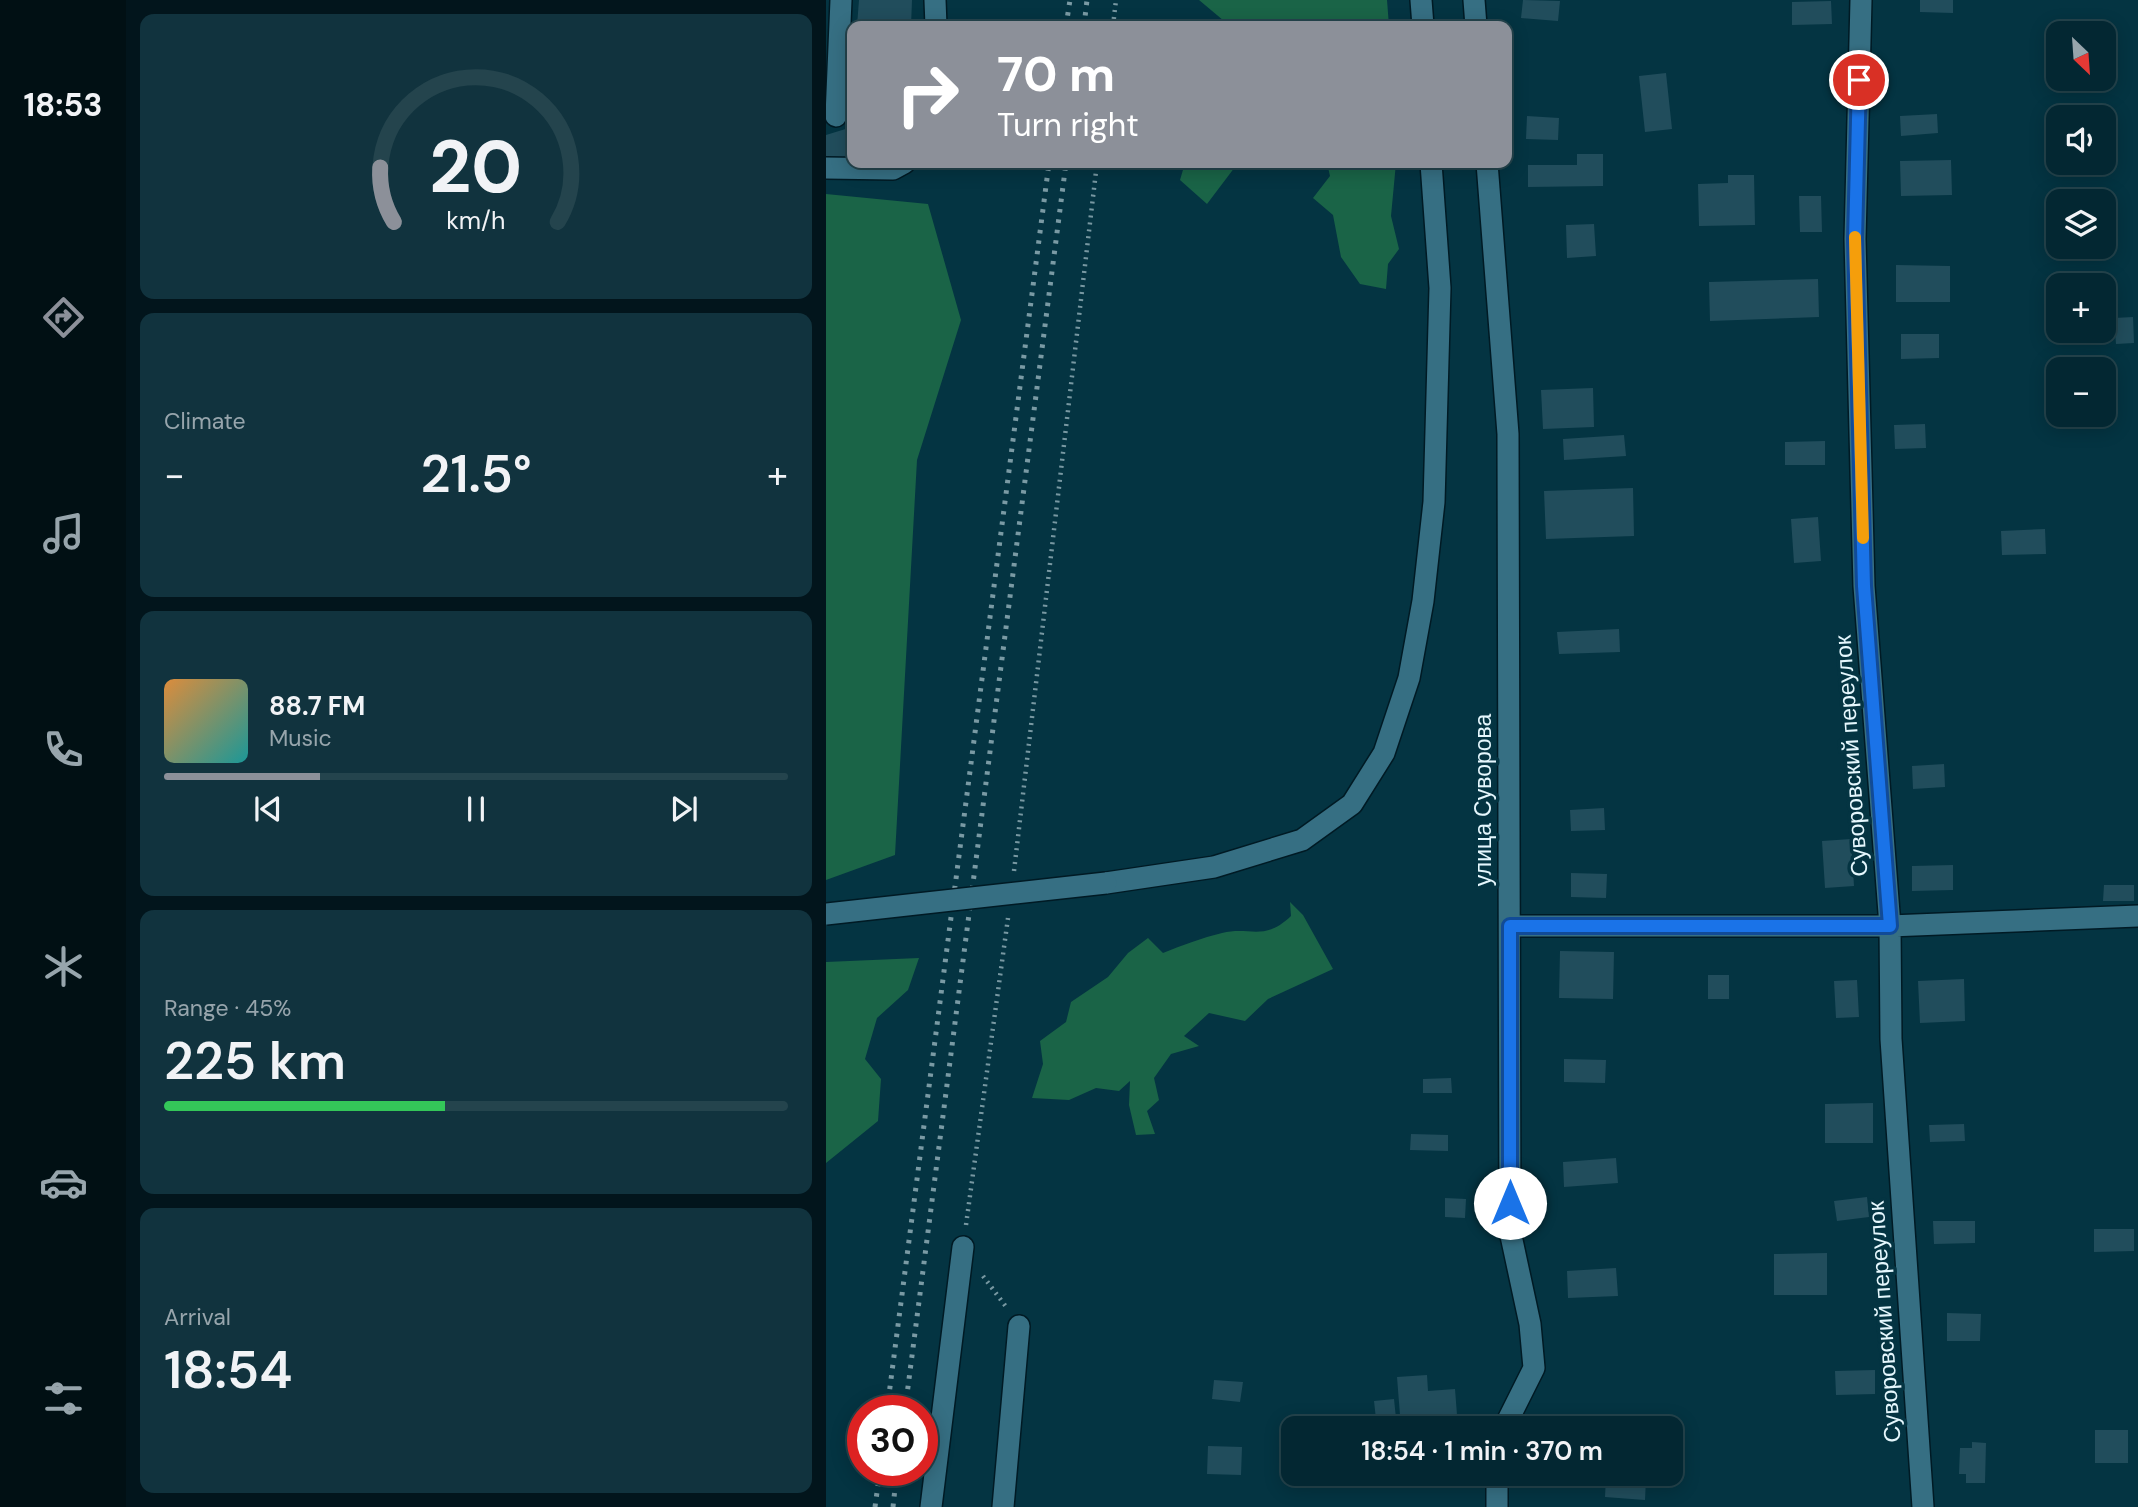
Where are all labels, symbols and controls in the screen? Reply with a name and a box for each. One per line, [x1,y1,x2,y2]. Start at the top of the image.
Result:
north arrow [2046,21,2116,91]
map controls [2046,21,2116,427]
text: 70 m [997,42,1115,106]
icon: right [882,49,973,140]
pin [1829,50,1889,110]
icon: arrive [1840,61,1878,99]
text: 18:53 [23,84,103,126]
text: Turn right [997,104,1139,146]
button: sound [2046,105,2116,175]
text: 20 [430,121,522,216]
button: layers [2046,189,2116,259]
text: km/h [446,204,506,237]
button: + [2046,273,2116,343]
icon: directions [39,293,88,342]
button: − [2046,357,2116,427]
text: Climate [164,406,246,436]
text: 21.5° [420,440,532,508]
text: − [164,450,185,500]
text: + [767,450,788,500]
icon: music [39,509,88,558]
street label: Суворовский переулок [1828,633,1874,878]
text: 88.7 FM [269,689,365,723]
street label: улица Суворова [1468,714,1498,886]
text: Music [269,723,332,753]
icon: phone [39,725,88,774]
icon: previous [249,790,287,828]
icon: pause [457,790,495,828]
icon: next [665,790,703,828]
icon: climate [39,942,88,991]
text: Range · 45% [164,993,291,1023]
text: 225 km [164,1027,346,1095]
icon: car [39,1158,88,1207]
position arrow [1473,1166,1547,1240]
street label: Суворовский переулок [1861,1199,1907,1444]
text: Arrival [164,1302,231,1332]
text: 18:54 [164,1336,292,1404]
icon: filters [39,1374,88,1423]
speed limit sign: 30 [847,1395,938,1486]
text: 18:54 · 1 min · 370 m [1361,1434,1603,1468]

